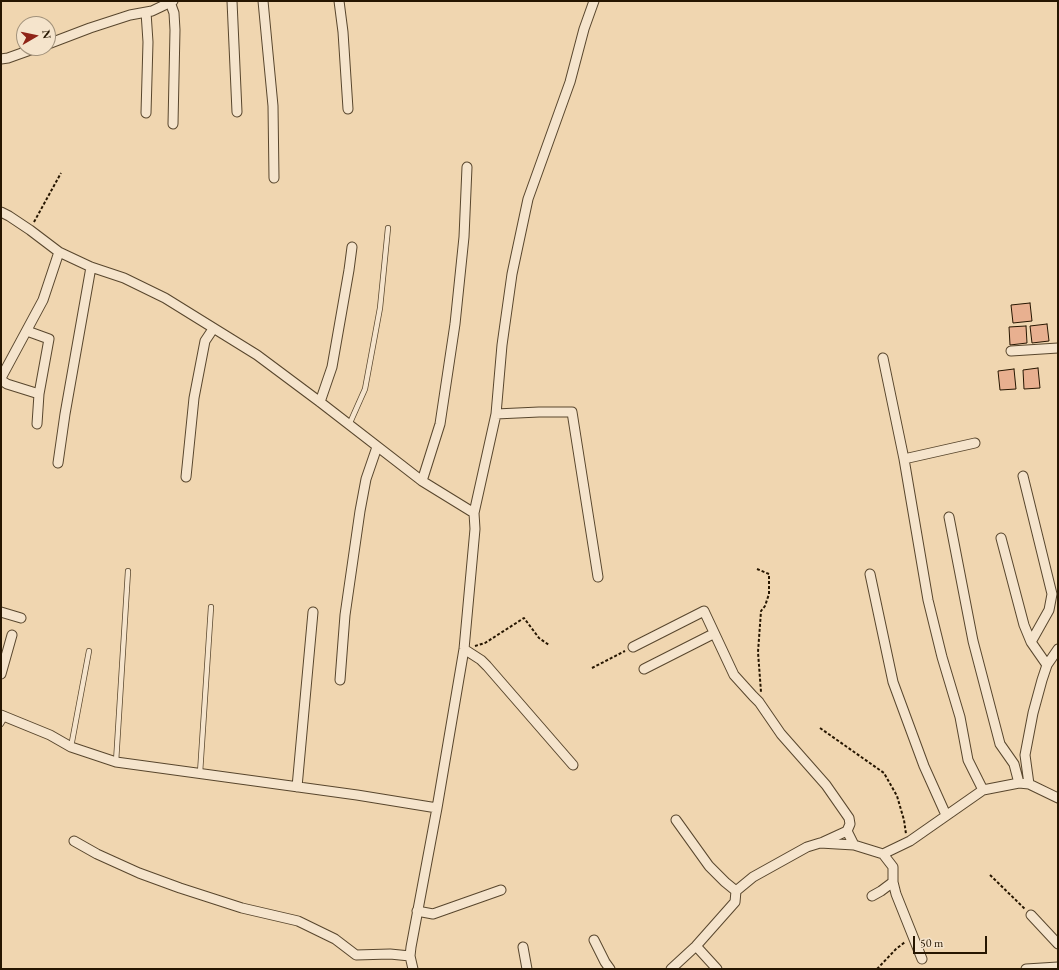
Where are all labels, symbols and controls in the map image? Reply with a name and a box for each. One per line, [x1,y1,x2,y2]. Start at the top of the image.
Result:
north arrow [16,16,56,56]
text: N [39,29,54,40]
scale bar [915,928,989,954]
text: 50 m [920,935,943,951]

